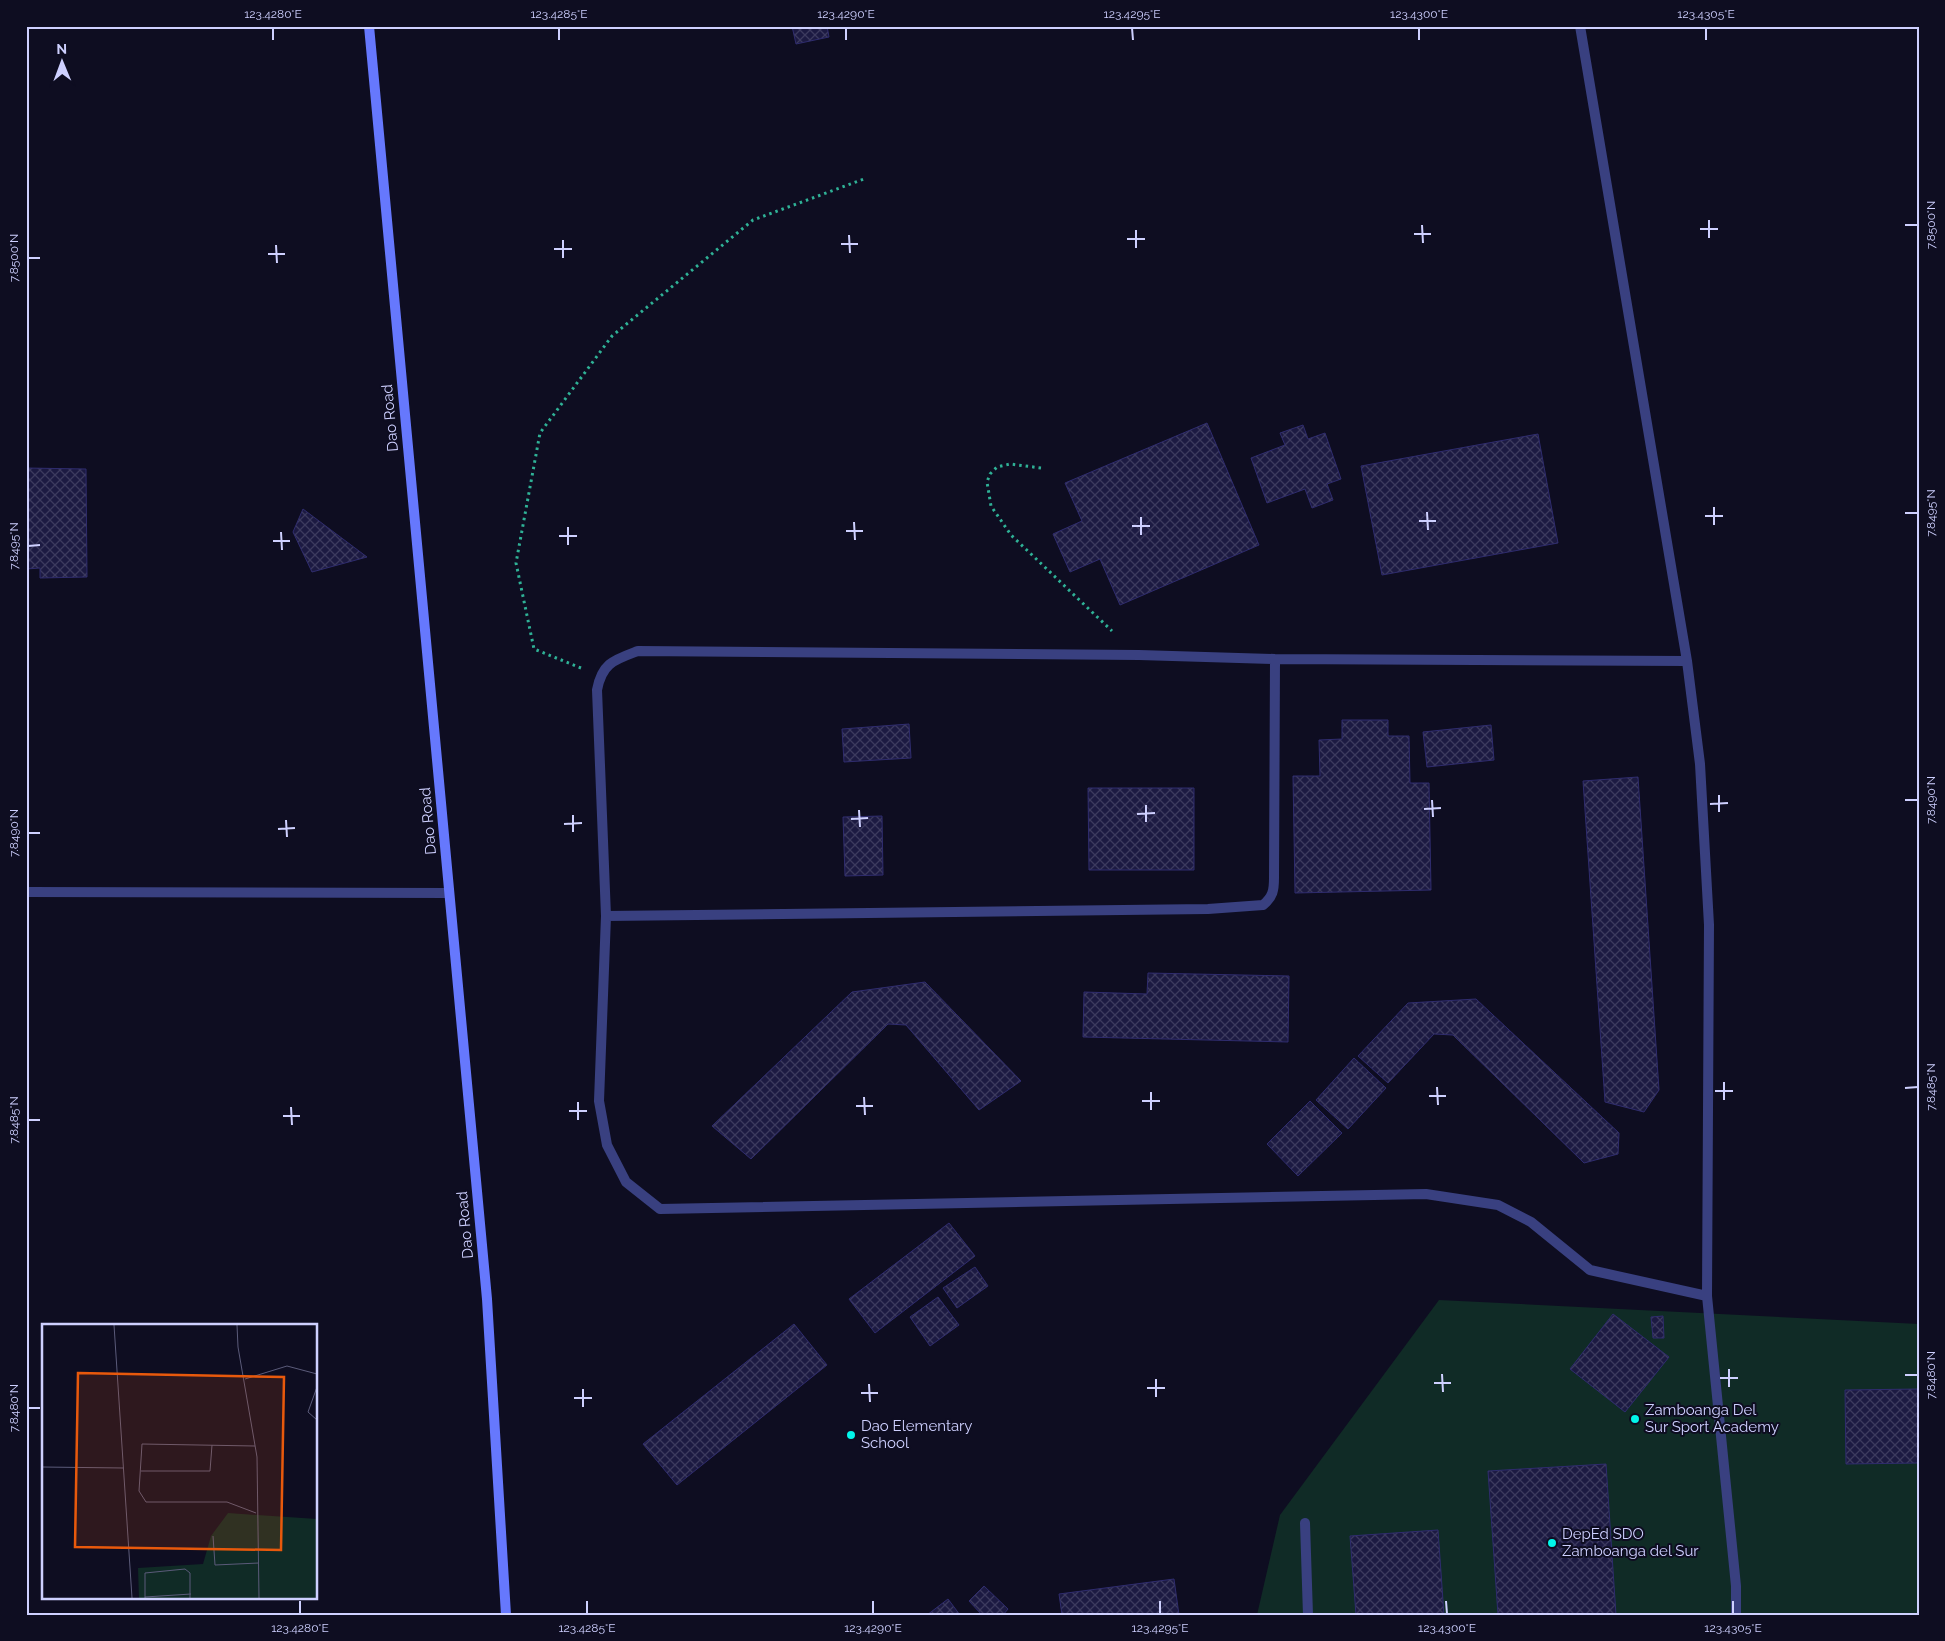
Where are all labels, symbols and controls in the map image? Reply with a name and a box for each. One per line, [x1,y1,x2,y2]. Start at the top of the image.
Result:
text: 123.4280°E [244,7,302,21]
text: 123.4285°E [530,7,588,21]
text: 123.4290°E [817,7,875,21]
text: 123.4295°E [1104,7,1160,21]
text: 123.4300°E [1390,7,1448,21]
text: 123.4305°E [1677,7,1735,21]
north arrow [38,38,88,88]
text: N [56,41,67,57]
text: 7.8500°N [1924,201,1938,249]
text: 7.8500°N [7,234,21,282]
street label: Dao Road [378,384,402,452]
text: 7.8495°N [1924,489,1938,537]
text: 7.8495°N [7,522,21,570]
text: 7.8490°N [1924,776,1938,824]
street label: Dao Road [416,787,440,855]
text: 7.8490°N [7,809,21,857]
text: 7.8485°N [1924,1063,1938,1111]
text: 7.8485°N [7,1096,21,1144]
street label: Dao Road [453,1191,477,1259]
inset map [42,1324,318,1598]
text: 7.8480°N [1924,1351,1938,1399]
text: 7.8480°N [7,1384,21,1432]
place label: Zamboanga Del Sur Sport Academy [1645,1401,1779,1436]
marker: Zamboanga Del Sur Sport Academy [1629,1413,1641,1425]
place label: Dao Elementary School [861,1417,972,1452]
marker: Dao Elementary School [845,1429,857,1441]
place label: DepEd SDO Zamboanga del Sur [1562,1525,1699,1560]
marker: DepEd SDO Zamboanga del Sur [1546,1537,1558,1549]
text: 123.4280°E [271,1621,329,1635]
text: 123.4285°E [558,1621,616,1635]
text: 123.4290°E [844,1621,902,1635]
text: 123.4295°E [1132,1621,1188,1635]
text: 123.4300°E [1418,1621,1476,1635]
text: 123.4305°E [1704,1621,1762,1635]

